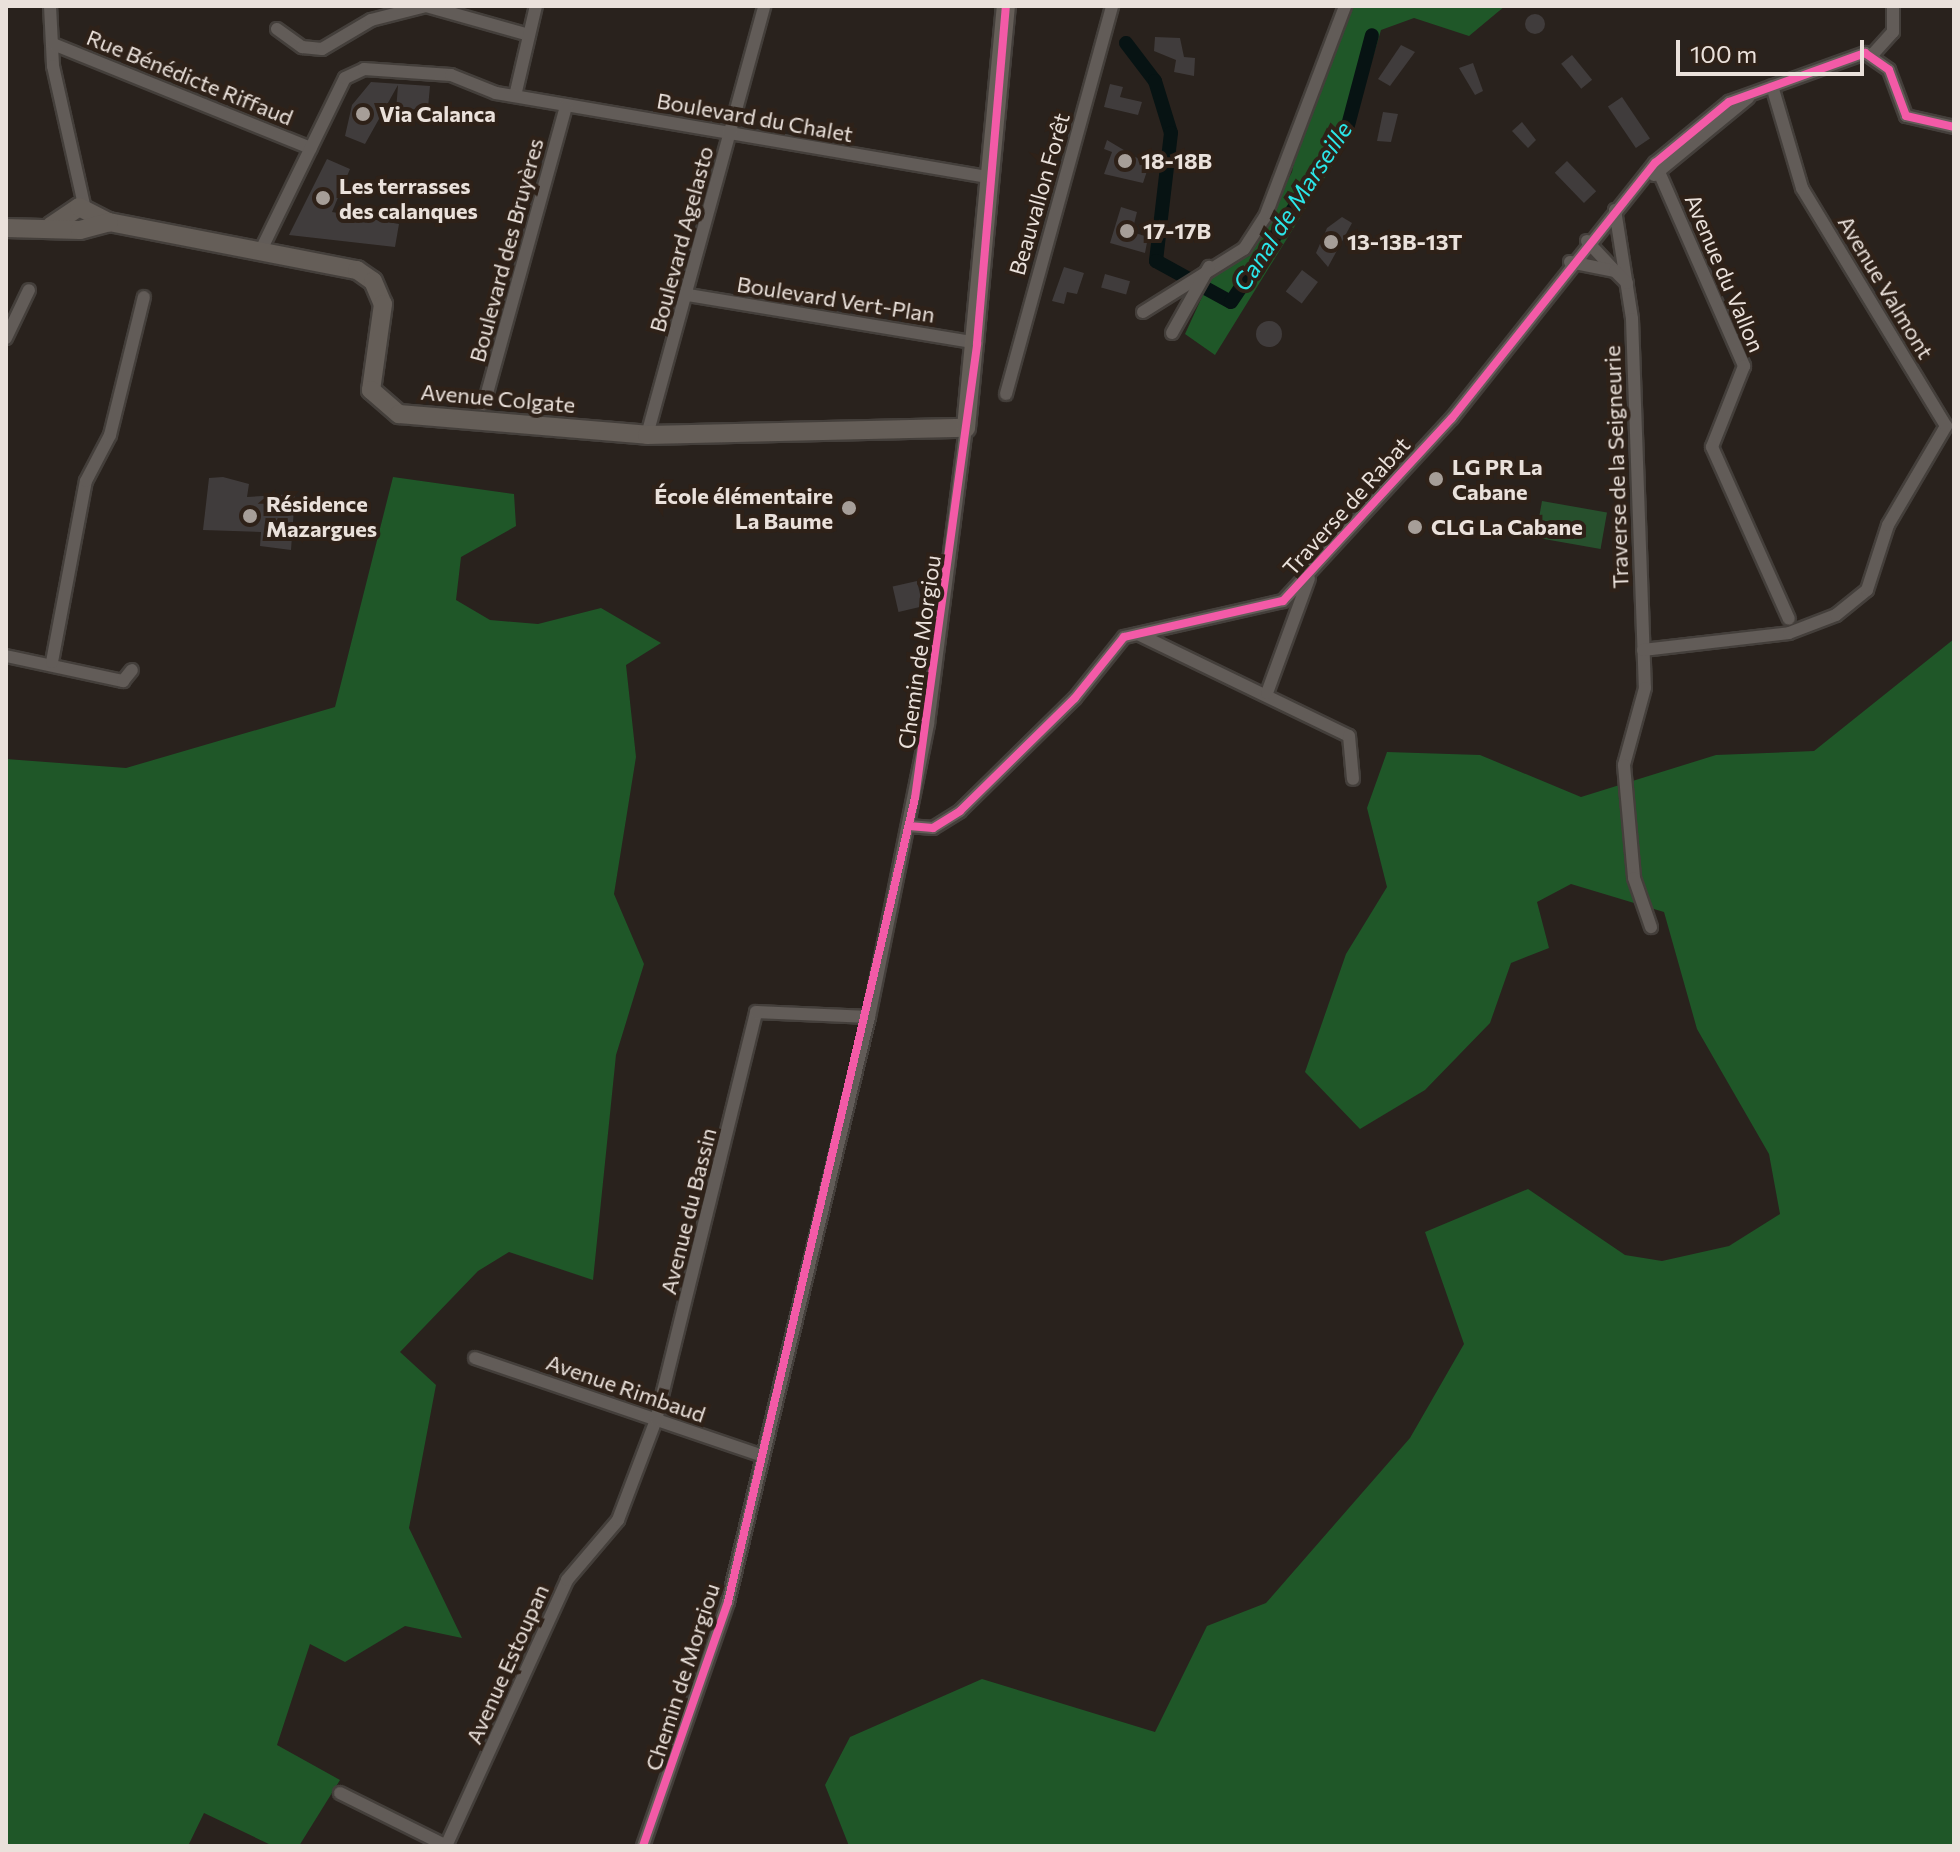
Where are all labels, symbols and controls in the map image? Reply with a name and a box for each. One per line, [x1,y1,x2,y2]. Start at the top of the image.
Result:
street label: Rue Bénédicte Riffaud [83,24,297,130]
scale bar [1680,24,1868,74]
text: 100 m [1690,39,1757,68]
street label: Boulevard du Chalet [655,87,855,147]
place label: Via Calanca [379,101,496,127]
marker: Via Calanca [354,105,372,123]
street label: Beauvallon Forêt [1003,110,1075,278]
water label: Canal de Marseille [1227,116,1357,296]
street label: Boulevard des Bruyères [463,135,549,365]
street label: Boulevard Agelasto [643,143,719,335]
place label: 18-18B [1141,148,1212,174]
marker: 18-18B [1116,152,1134,170]
place label: Les terrasses des calanques [339,172,478,224]
marker: Les terrasses des calanques [314,189,332,207]
street label: Avenue du Vallon [1680,190,1770,356]
street label: Avenue Valmont [1833,211,1939,363]
place label: 17-17B [1143,218,1211,244]
marker: 17-17B [1118,222,1136,240]
place label: 13-13B-13T [1347,229,1462,255]
marker: 13-13B-13T [1322,233,1340,251]
street label: Boulevard Vert-Plan [735,270,937,328]
street label: Traverse de la Seigneurie [1599,345,1633,589]
street label: Avenue Colgate [420,378,576,418]
street label: Traverse de Rabat [1277,431,1415,581]
place label: LG PR La Cabane [1452,453,1543,504]
marker: LG PR La Cabane [1427,470,1445,488]
place label: École élémentaire La Baume [654,482,833,534]
place label: Résidence Mazargues [266,490,377,542]
marker: École élémentaire La Baume [840,499,858,517]
marker: Résidence Mazargues [241,507,259,525]
place label: CLG La Cabane [1431,514,1583,540]
marker: CLG La Cabane [1406,518,1424,536]
street label: Chemin de Morgiou [892,553,946,751]
street label: Avenue du Bassin [655,1125,721,1297]
street label: Avenue Rimbaud [543,1348,709,1428]
street label: Avenue Estoupan [460,1580,554,1748]
street label: Chemin de Morgiou [639,1580,725,1774]

